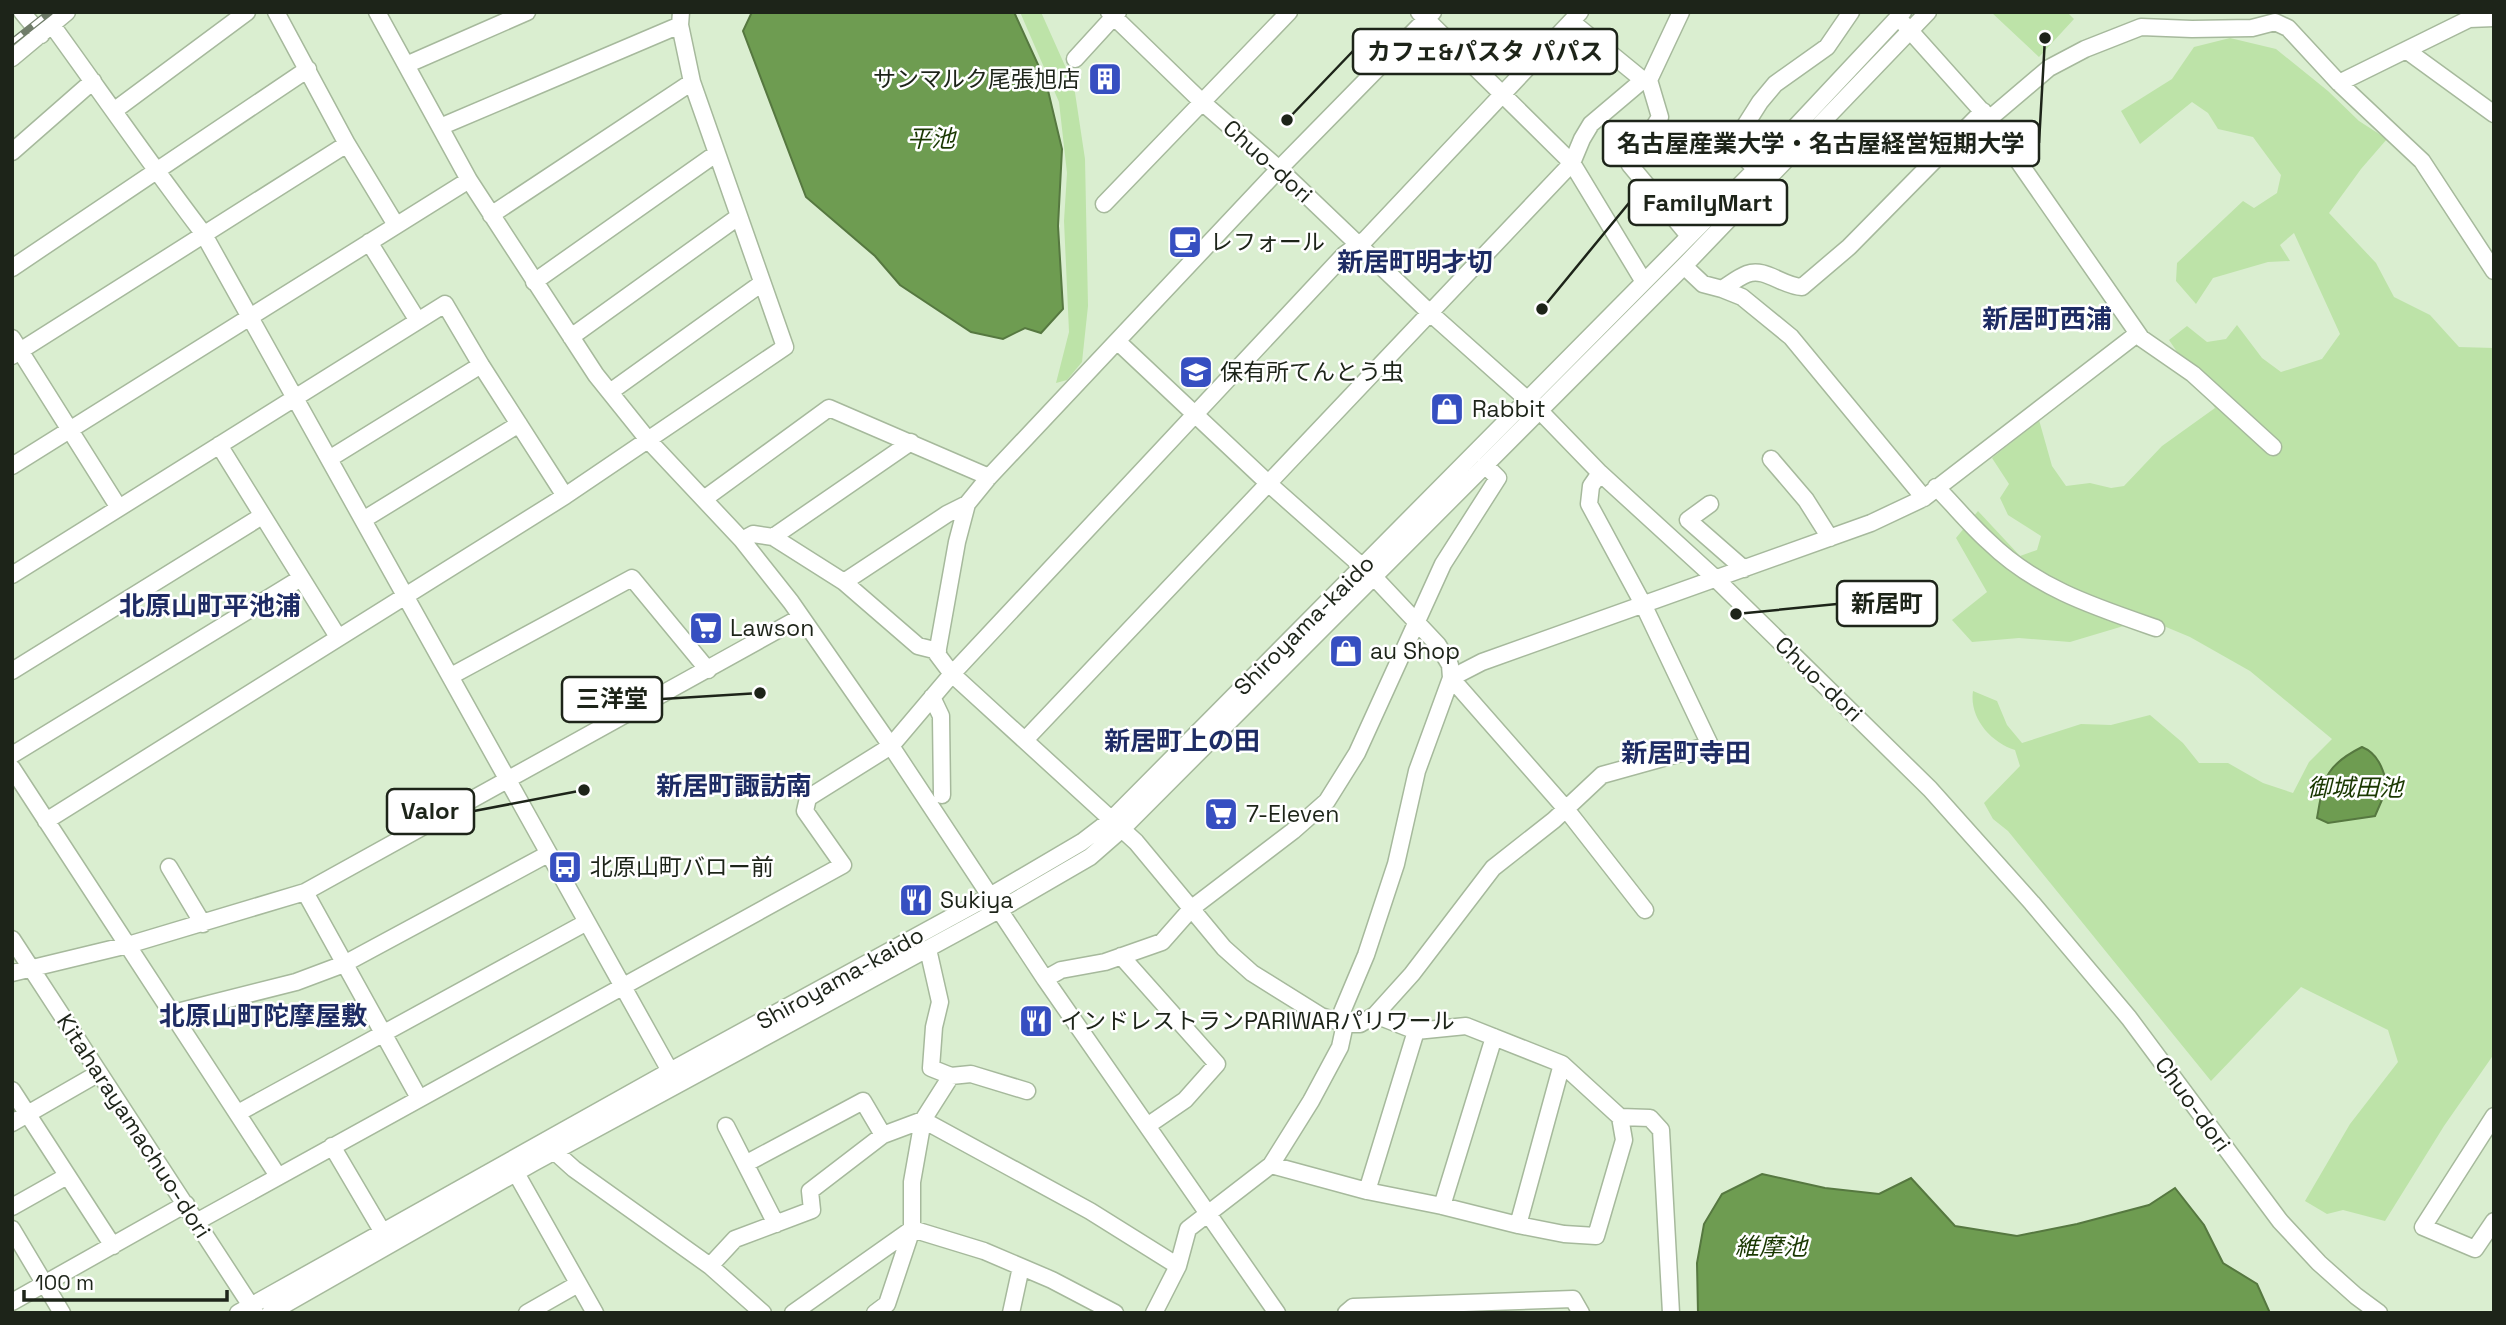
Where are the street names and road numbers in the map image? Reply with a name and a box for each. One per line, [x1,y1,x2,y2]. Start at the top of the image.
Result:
street label: Chuo-dori [1217,113,1319,209]
street label: Shiroyama-kaido [1227,548,1381,702]
street label: Chuo-dori [1769,630,1869,728]
street label: Shiroyama-kaido [751,920,929,1036]
street label: Kitaharayamachuo-dori [50,1008,218,1244]
street label: Chuo-dori [2148,1050,2238,1158]

